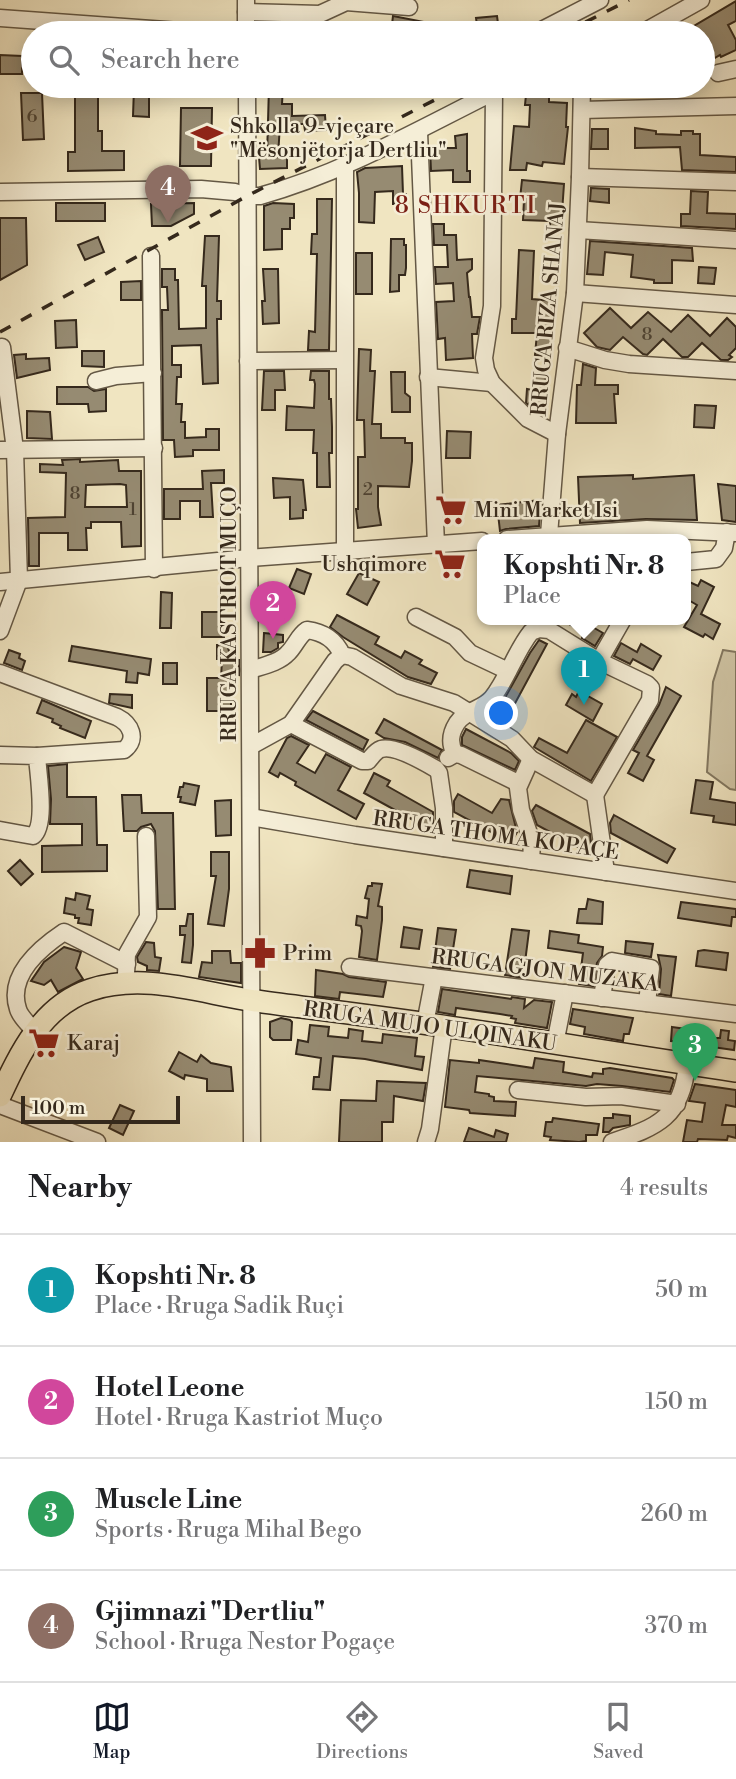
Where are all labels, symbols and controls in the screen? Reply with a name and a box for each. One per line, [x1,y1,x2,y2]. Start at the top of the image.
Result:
search box [21,21,715,98]
icon: search [45,41,83,79]
text: Search here [101,44,240,76]
house number: 6 [27,105,38,128]
place label: Shkolla 9-vjeçare "Mësonjëtorja Dertliu" [230,114,447,164]
school or university icon: Shkolla 9-vjeçare "Mësonjëtorja Dertliu" [190,121,224,155]
pin: 4 [145,165,191,223]
district label: 8 SHKURTI [395,192,537,220]
street label: RRUGA RIZA SHANAJ [527,201,571,417]
house number: 8 [641,323,653,346]
house number: 2 [363,478,373,501]
house number: 8 [69,482,81,505]
street label: RRUGA KASTRIOT MUÇO [217,486,243,742]
supermarket icon: Mini Market Isi [434,493,468,527]
house number: 1 [129,498,137,521]
place label: Mini Market Isi [474,498,619,524]
popup [477,534,691,625]
supermarket icon: Ushqimore [433,547,467,581]
text: Kopshti Nr. 8 [504,550,664,582]
place label: Ushqimore [321,552,427,578]
pin: 2 [250,581,296,639]
text: Place [504,582,561,610]
pin: 1 [561,647,607,705]
your location [484,696,518,730]
street label: RRUGA THOMA KOPAÇE [371,806,621,866]
pharmacy icon: Prim [243,936,277,970]
place label: Prim [283,941,332,967]
street label: RRUGA GJON MUZAKA [430,944,661,998]
street label: RRUGA MUJO ULQINAKU [301,996,559,1058]
pin: 3 [672,1023,718,1081]
supermarket icon: Karaj [27,1026,61,1060]
place label: Karaj [67,1031,120,1057]
scale bar [21,1093,180,1125]
text: 100 m [32,1096,85,1120]
text: Nearby [28,1169,132,1207]
text: 4 results [620,1174,708,1202]
text: Kopshti Nr. 8 [95,1260,256,1292]
text: 1 [45,1276,57,1304]
text: 50 m [655,1276,708,1304]
text: Place · Rruga Sadik Ruçi [95,1292,344,1320]
text: Hotel Leone [95,1372,244,1404]
text: 2 [44,1388,58,1416]
text: 150 m [645,1388,708,1416]
text: Hotel · Rruga Kastriot Muço [95,1404,383,1432]
text: Muscle Line [95,1484,242,1516]
text: 3 [44,1500,58,1528]
text: 260 m [641,1500,708,1528]
text: Sports · Rruga Mihal Bego [95,1516,362,1544]
text: Gjimnazi "Dertliu" [95,1596,325,1628]
text: 4 [43,1612,59,1640]
text: 370 m [645,1612,708,1640]
text: School · Rruga Nestor Pogaçe [95,1628,395,1656]
tab: Map [93,1698,131,1764]
tab: Directions [316,1698,408,1764]
tab: Saved [593,1698,643,1764]

